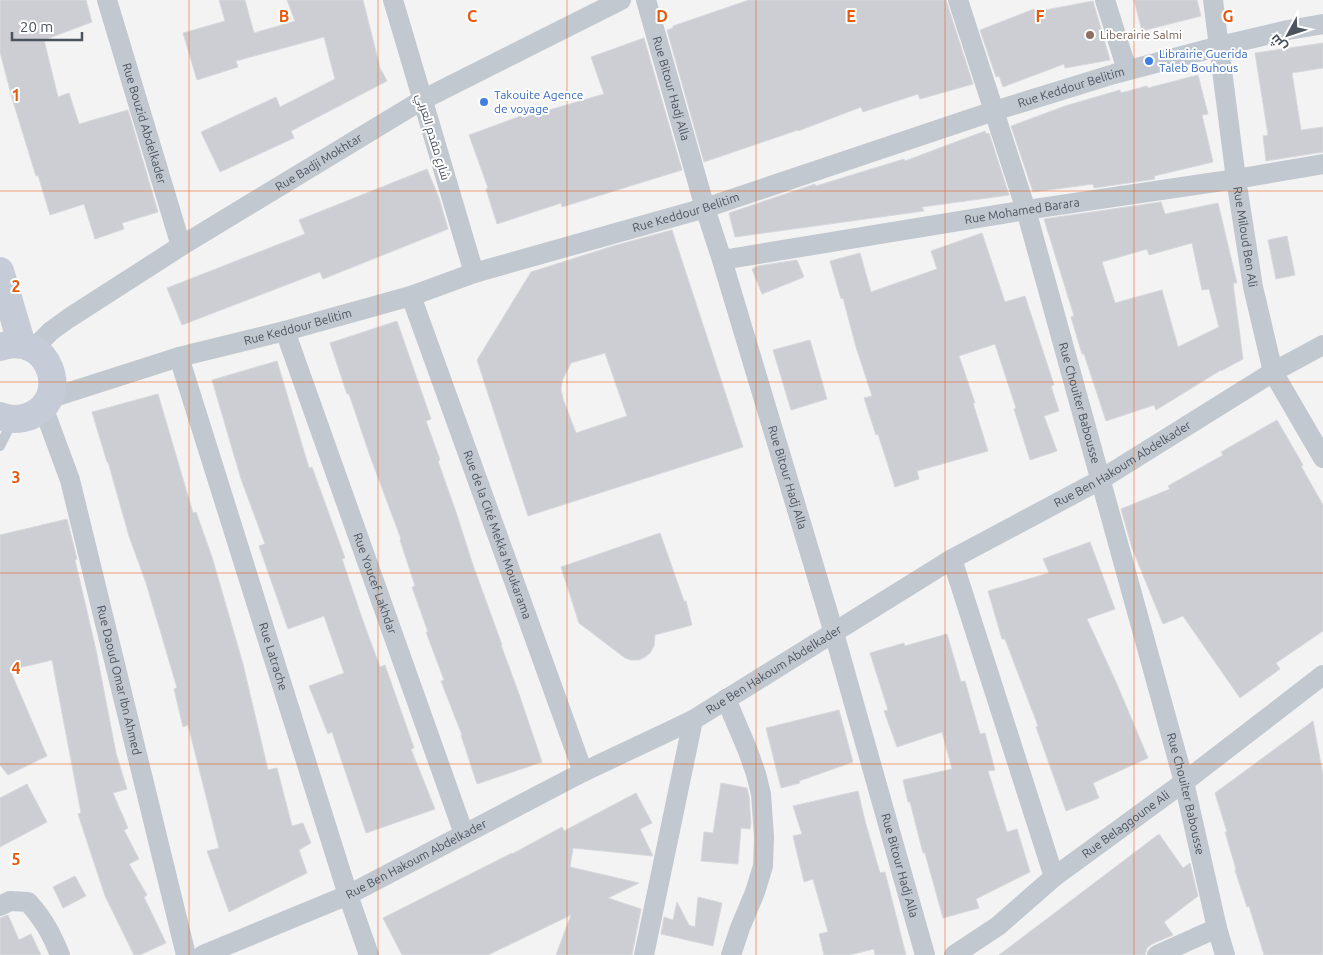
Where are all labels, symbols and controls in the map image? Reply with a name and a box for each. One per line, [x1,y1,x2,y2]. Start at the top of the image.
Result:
text: B [279,7,289,25]
text: C [467,7,477,25]
text: D [656,7,668,25]
text: E [846,7,856,25]
text: F [1036,7,1045,25]
text: G [1222,7,1234,25]
scale bar [12,10,82,42]
north arrow [1263,10,1313,60]
text: 20 m [20,18,53,35]
place label: Liberairie Salmi [1100,28,1182,41]
marker: Liberairie Salmi [1084,29,1096,41]
text: ش [1266,31,1291,55]
street label: Rue Bitour Hadj Alla [651,35,693,142]
place label: Librairie Guerida Taleb Bouhous [1159,47,1248,74]
marker: Librairie Guerida Taleb Bouhous [1143,55,1155,67]
street label: Rue Bouzid Abdelkader [120,61,169,186]
street label: Rue Keddour Belitim [1016,65,1126,109]
text: 1 [11,86,21,104]
place label: Takouite Agence de voyage [494,88,583,115]
street label: شارع مقدم العربي [410,92,453,183]
marker: Takouite Agence de voyage [478,96,490,108]
street label: Rue Badji Mokhtar [273,131,365,193]
street label: Rue Miloud Ben Ali [1231,186,1260,288]
street label: Rue Keddour Belitim [631,190,741,234]
street label: Rue Mohamed Barara [963,195,1080,226]
text: 2 [11,277,21,295]
street label: Rue Keddour Belitim [242,306,353,347]
street label: Rue Chouiter Babousse [1057,341,1103,465]
street label: Rue Ben Hakoum Abdelkader [1052,418,1193,509]
street label: Rue Bitour Hadj Alla [766,424,810,531]
street label: Rue de la Cité Mekka Moukarama [461,449,534,621]
text: 3 [11,468,21,486]
street label: Rue Youcef Lakhdar [351,531,399,636]
street label: Rue Daoud Omar Ibn Ahmed [95,604,144,756]
street label: Rue Latrache [257,621,290,692]
street label: Rue Ben Hakoum Abdelkader [703,622,844,716]
text: 4 [11,659,21,677]
street label: Rue Chouiter Babousse [1165,731,1207,856]
street label: Rue Belaggoune Ali [1079,788,1172,860]
street label: Rue Bitour Hadj Alla [879,812,921,919]
street label: Rue Ben Hakoum Abdelkader [343,816,489,901]
text: 5 [11,850,21,868]

